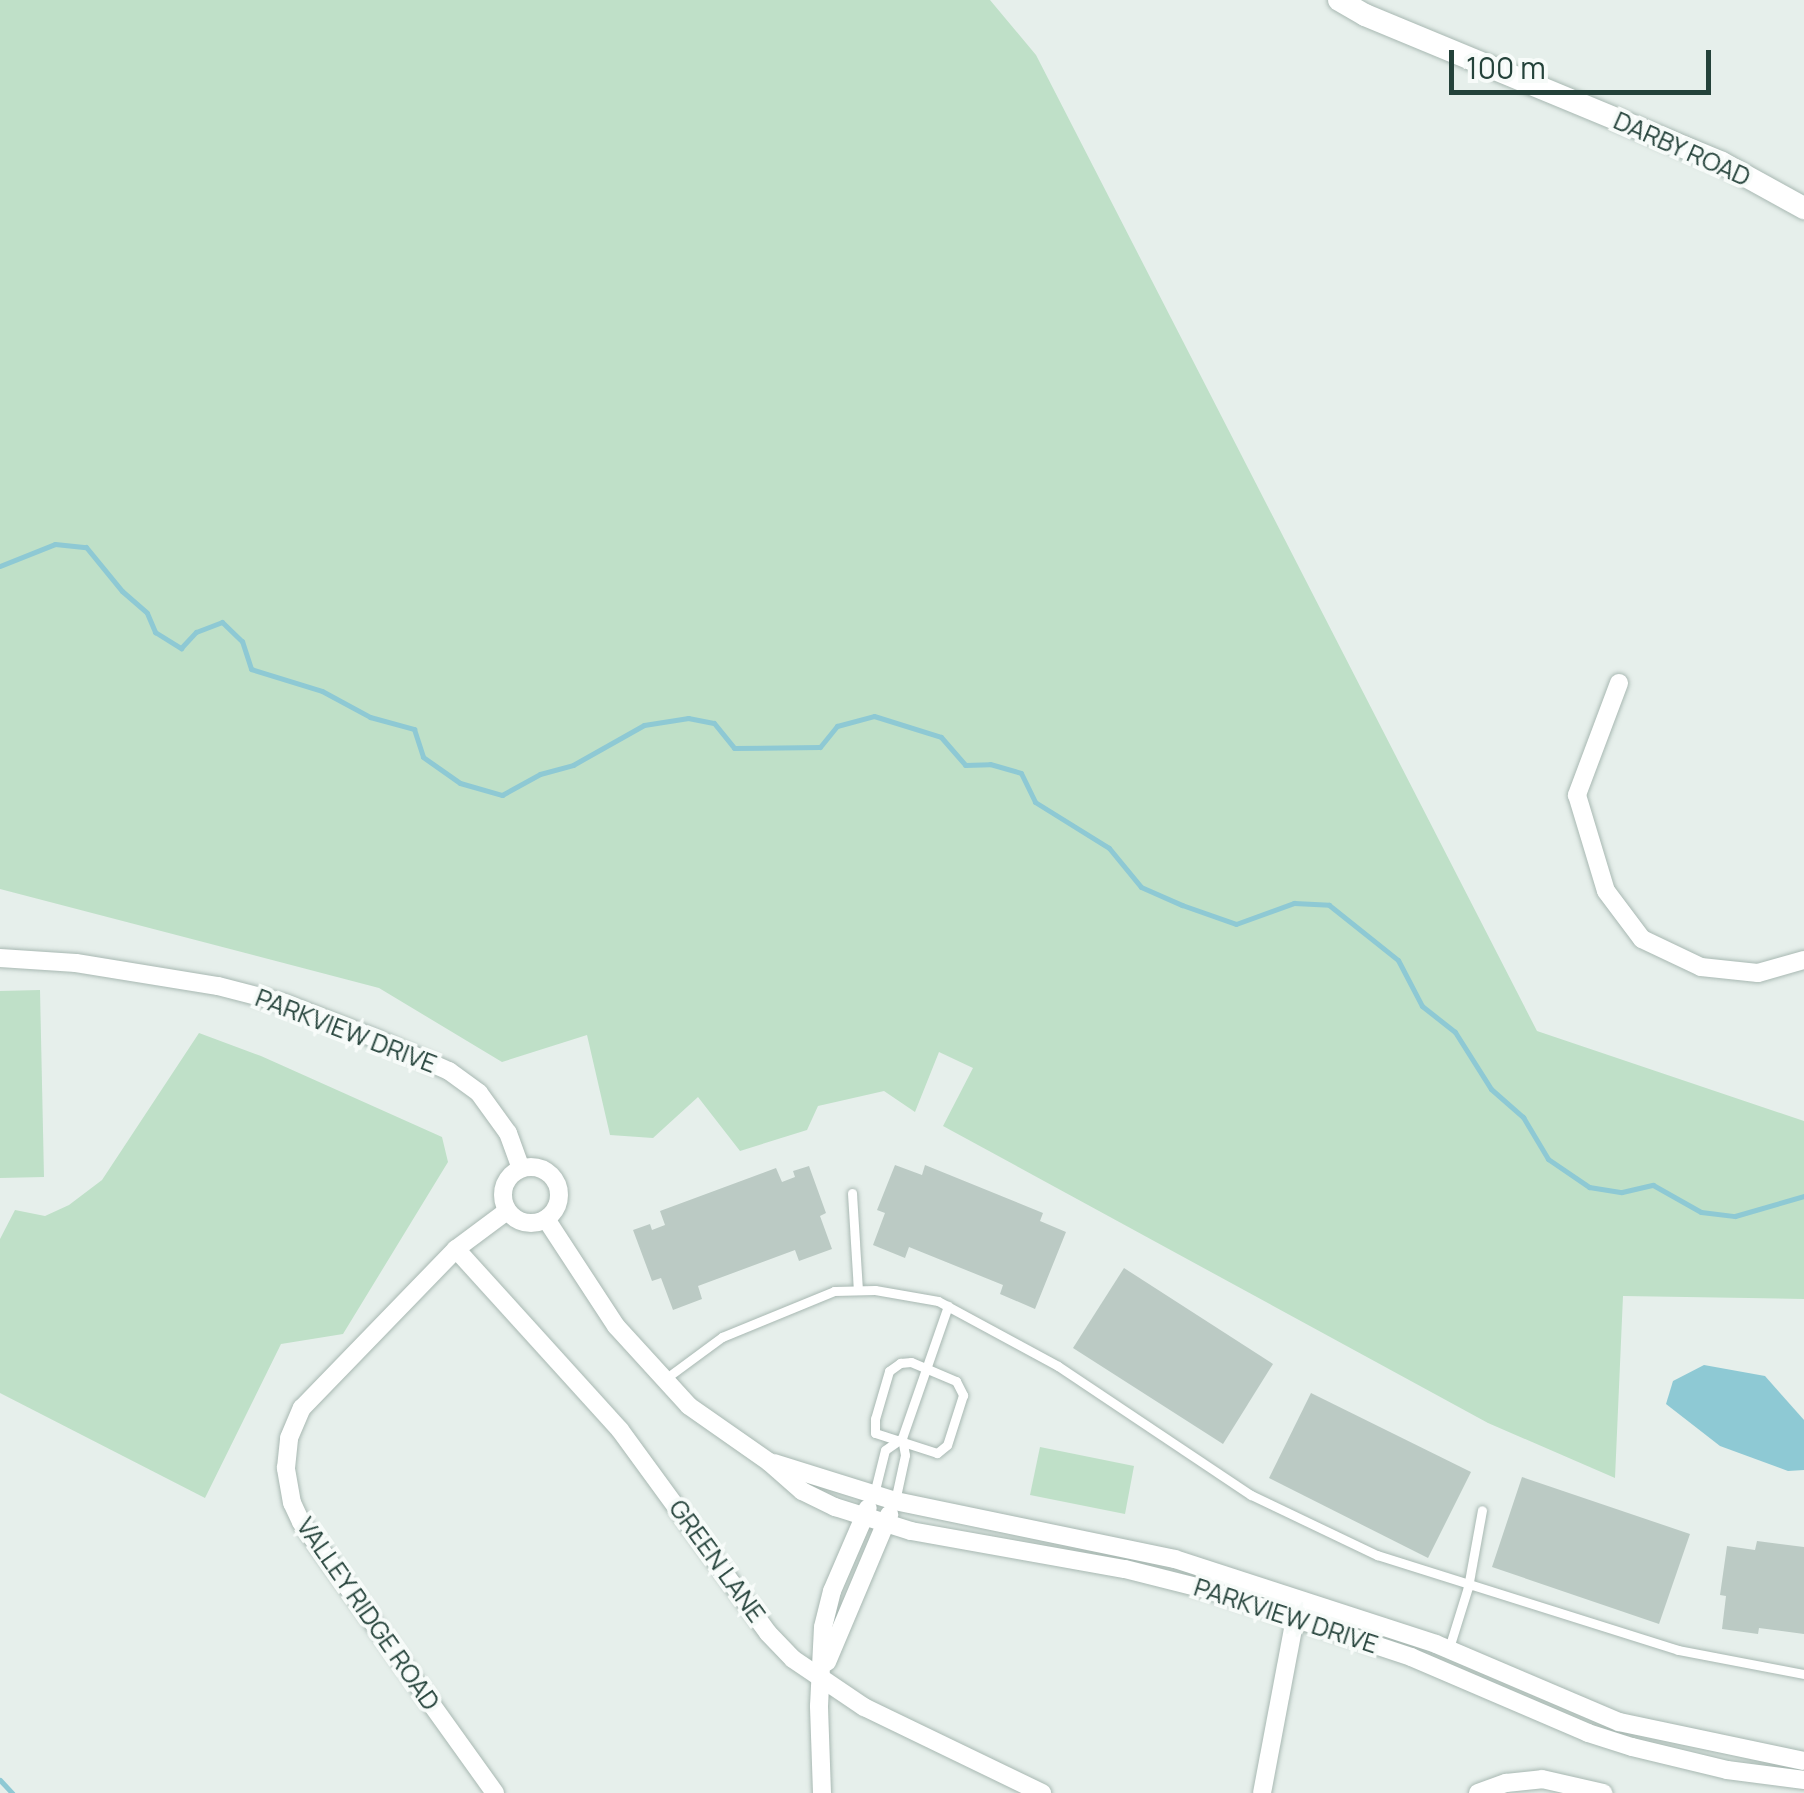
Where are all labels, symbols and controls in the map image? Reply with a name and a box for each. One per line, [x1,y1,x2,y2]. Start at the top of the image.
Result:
scale bar [1454,30,1716,92]
text: 100 m [1466,47,1546,88]
street label: DARBY ROAD [1609,105,1755,193]
street label: PARKVIEW DRIVE [251,983,441,1079]
street label: GREEN LANE [663,1494,771,1628]
street label: VALLEY RIDGE ROAD [290,1512,446,1716]
street label: PARKVIEW DRIVE [1190,1572,1382,1660]

